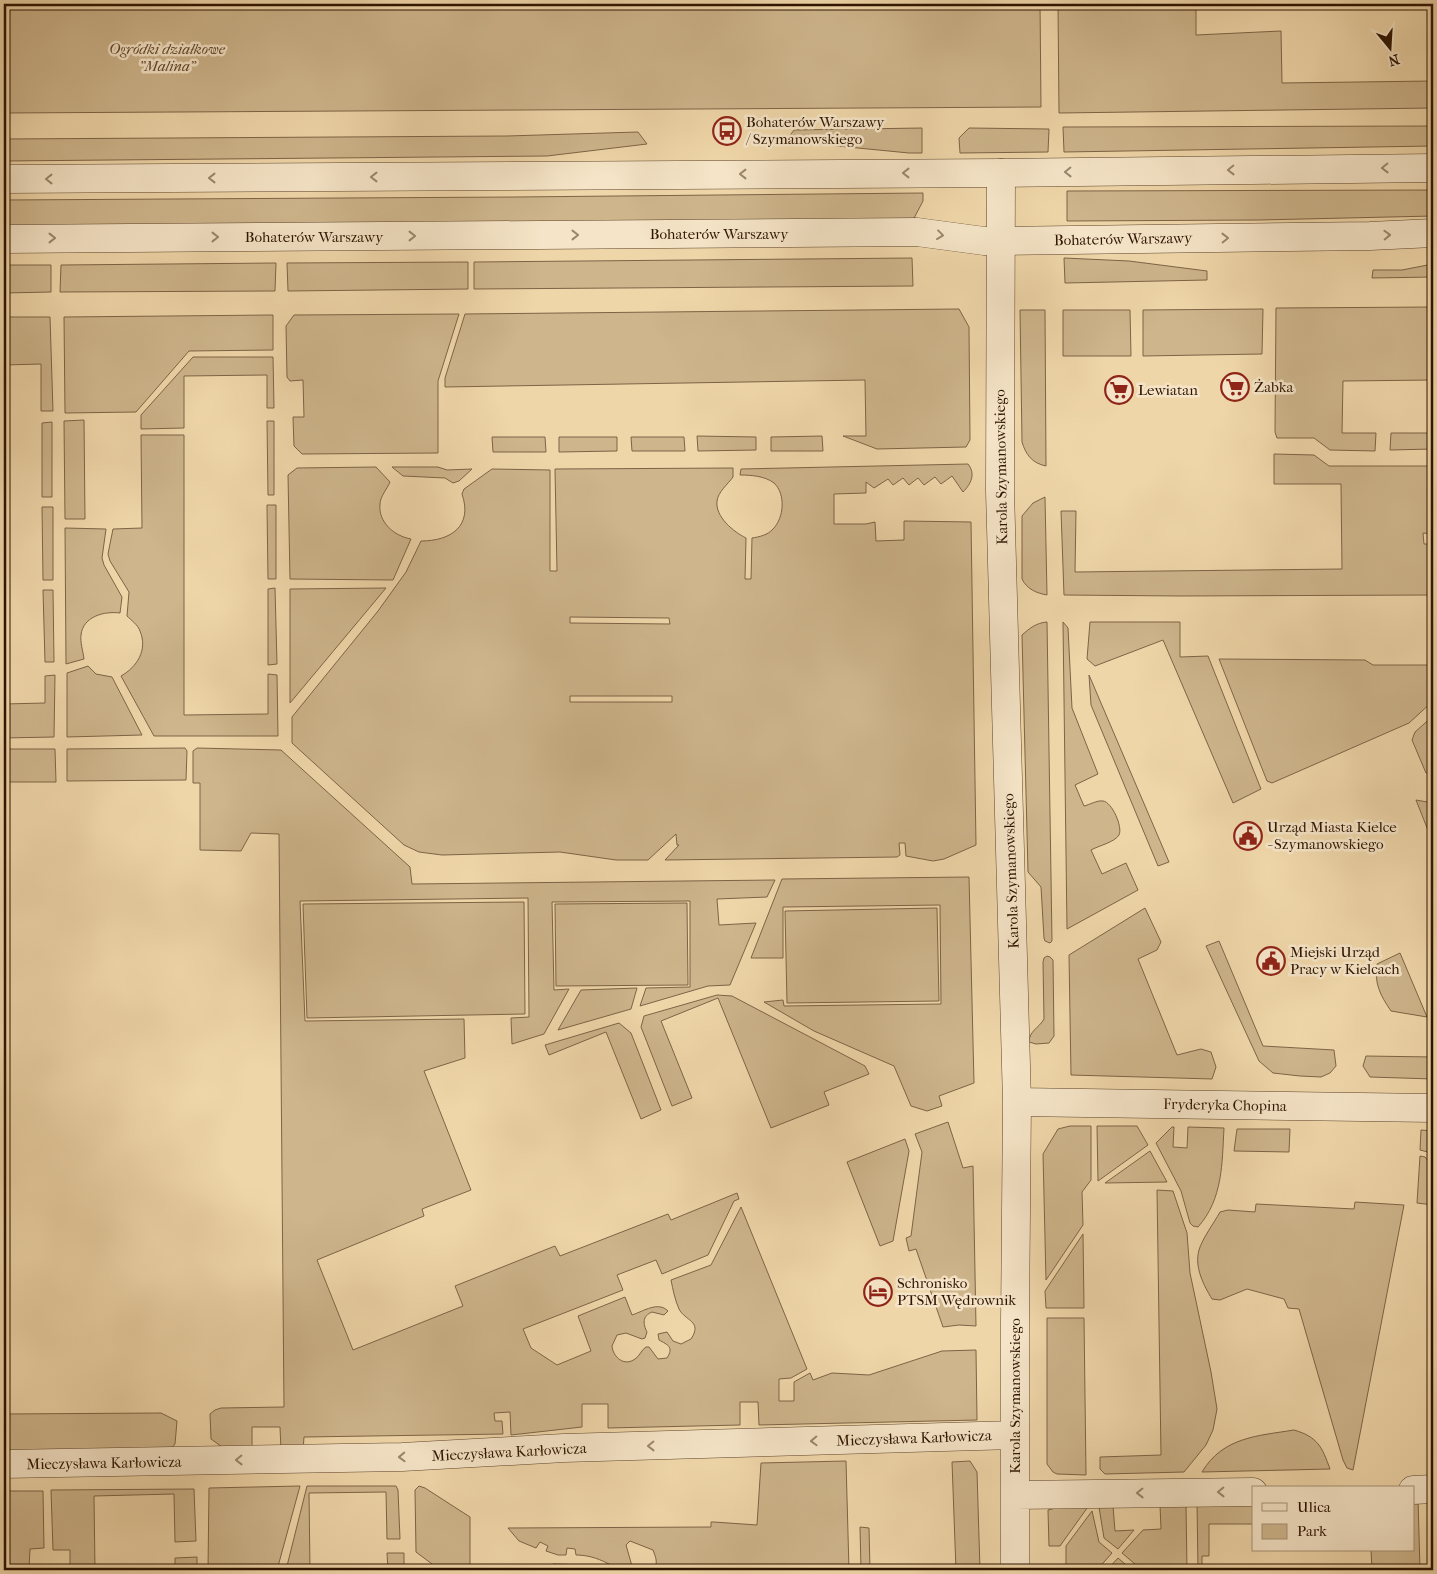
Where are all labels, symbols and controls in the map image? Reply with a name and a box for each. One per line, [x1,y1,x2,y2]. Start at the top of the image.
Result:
north arrow [1364,22,1414,72]
park label: Ogródki działkowe "Malina" [109,40,226,75]
text: N [1386,50,1402,70]
place label: Bohaterów Warszawy / Szymanowskiego [745,113,885,148]
bus stop icon: Bohaterów Warszawy / Szymanowskiego [712,116,742,146]
one-way arrow [1380,163,1388,173]
one-way arrow [1226,165,1234,175]
one-way arrow [1064,167,1072,177]
one-way arrow [901,168,909,178]
one-way arrow [739,169,746,179]
one-way arrow [370,172,378,182]
one-way arrow [207,173,215,183]
one-way arrow [45,174,52,184]
street label: Bohaterów Warszawy [650,225,789,243]
street label: Bohaterów Warszawy [245,228,384,246]
one-way arrow [937,229,945,240]
street label: Bohaterów Warszawy [1054,229,1193,249]
one-way arrow [572,230,579,240]
one-way arrow [1384,230,1392,241]
one-way arrow [409,231,417,241]
one-way arrow [212,232,219,242]
one-way arrow [49,233,57,243]
one-way arrow [1222,233,1229,243]
supermarket icon: Żabka [1220,372,1250,402]
supermarket icon: Lewiatan [1104,375,1134,405]
place label: Żabka [1254,378,1295,396]
place label: Lewiatan [1138,381,1198,399]
street label: Karola Szymanowskiego [991,389,1011,545]
street label: Karola Szymanowskiego [999,793,1023,949]
place label: Urząd Miasta Kielce - Szymanowskiego [1267,818,1397,853]
public building icon: Urząd Miasta Kielce - Szymanowskiego [1233,821,1263,851]
place label: Miejski Urząd Pracy w Kielcach [1290,943,1400,978]
public building icon: Miejski Urząd Pracy w Kielcach [1256,946,1286,976]
street label: Fryderyka Chopina [1163,1095,1288,1115]
place label: Schronisko PTSM Wędrownik [897,1274,1016,1309]
hotel icon: Schronisko PTSM Wędrownik [863,1277,893,1307]
street label: Karola Szymanowskiego [1006,1318,1024,1474]
street label: Mieczysława Karłowicza [836,1426,993,1450]
one-way arrow [809,1436,817,1447]
street label: Mieczysława Karłowicza [431,1439,588,1465]
one-way arrow [647,1441,654,1451]
one-way arrow [397,1452,405,1462]
street label: Mieczysława Karłowicza [26,1453,183,1473]
one-way arrow [235,1455,242,1465]
legend [1252,1486,1414,1552]
one-way arrow [1217,1487,1225,1498]
one-way arrow [1136,1488,1144,1498]
text: Ulica [1297,1498,1332,1516]
text: Park [1297,1522,1327,1540]

